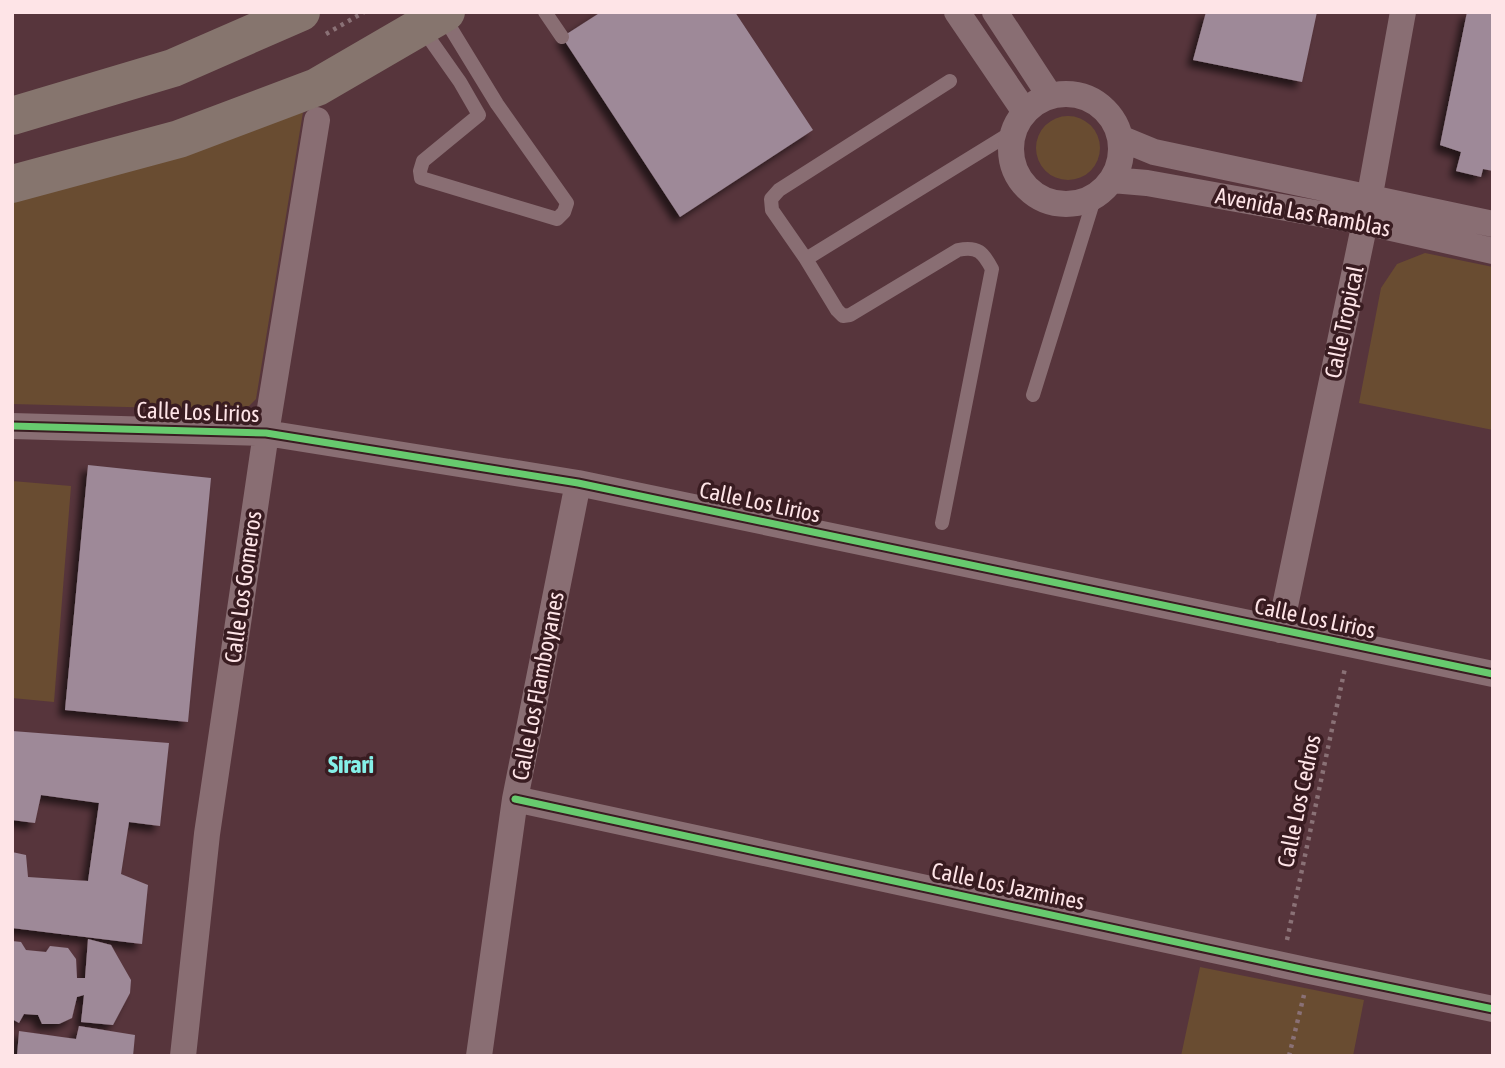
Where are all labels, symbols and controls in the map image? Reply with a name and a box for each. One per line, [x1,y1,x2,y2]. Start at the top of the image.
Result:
street label: Avenida Las Ramblas [1213,182,1393,242]
street label: Calle Tropical [1319,263,1369,381]
street label: Calle Los Lirios [136,397,260,427]
street label: Calle Los Lirios [697,477,823,527]
street label: Calle Los Gomeros [219,509,267,665]
street label: Calle Los Flamboyanes [507,590,569,782]
street label: Calle Los Lirios [1252,593,1378,643]
street label: Calle Los Cedros [1272,732,1326,870]
district label: Sirari [328,751,374,778]
street label: Calle Los Jazmines [929,857,1087,915]

